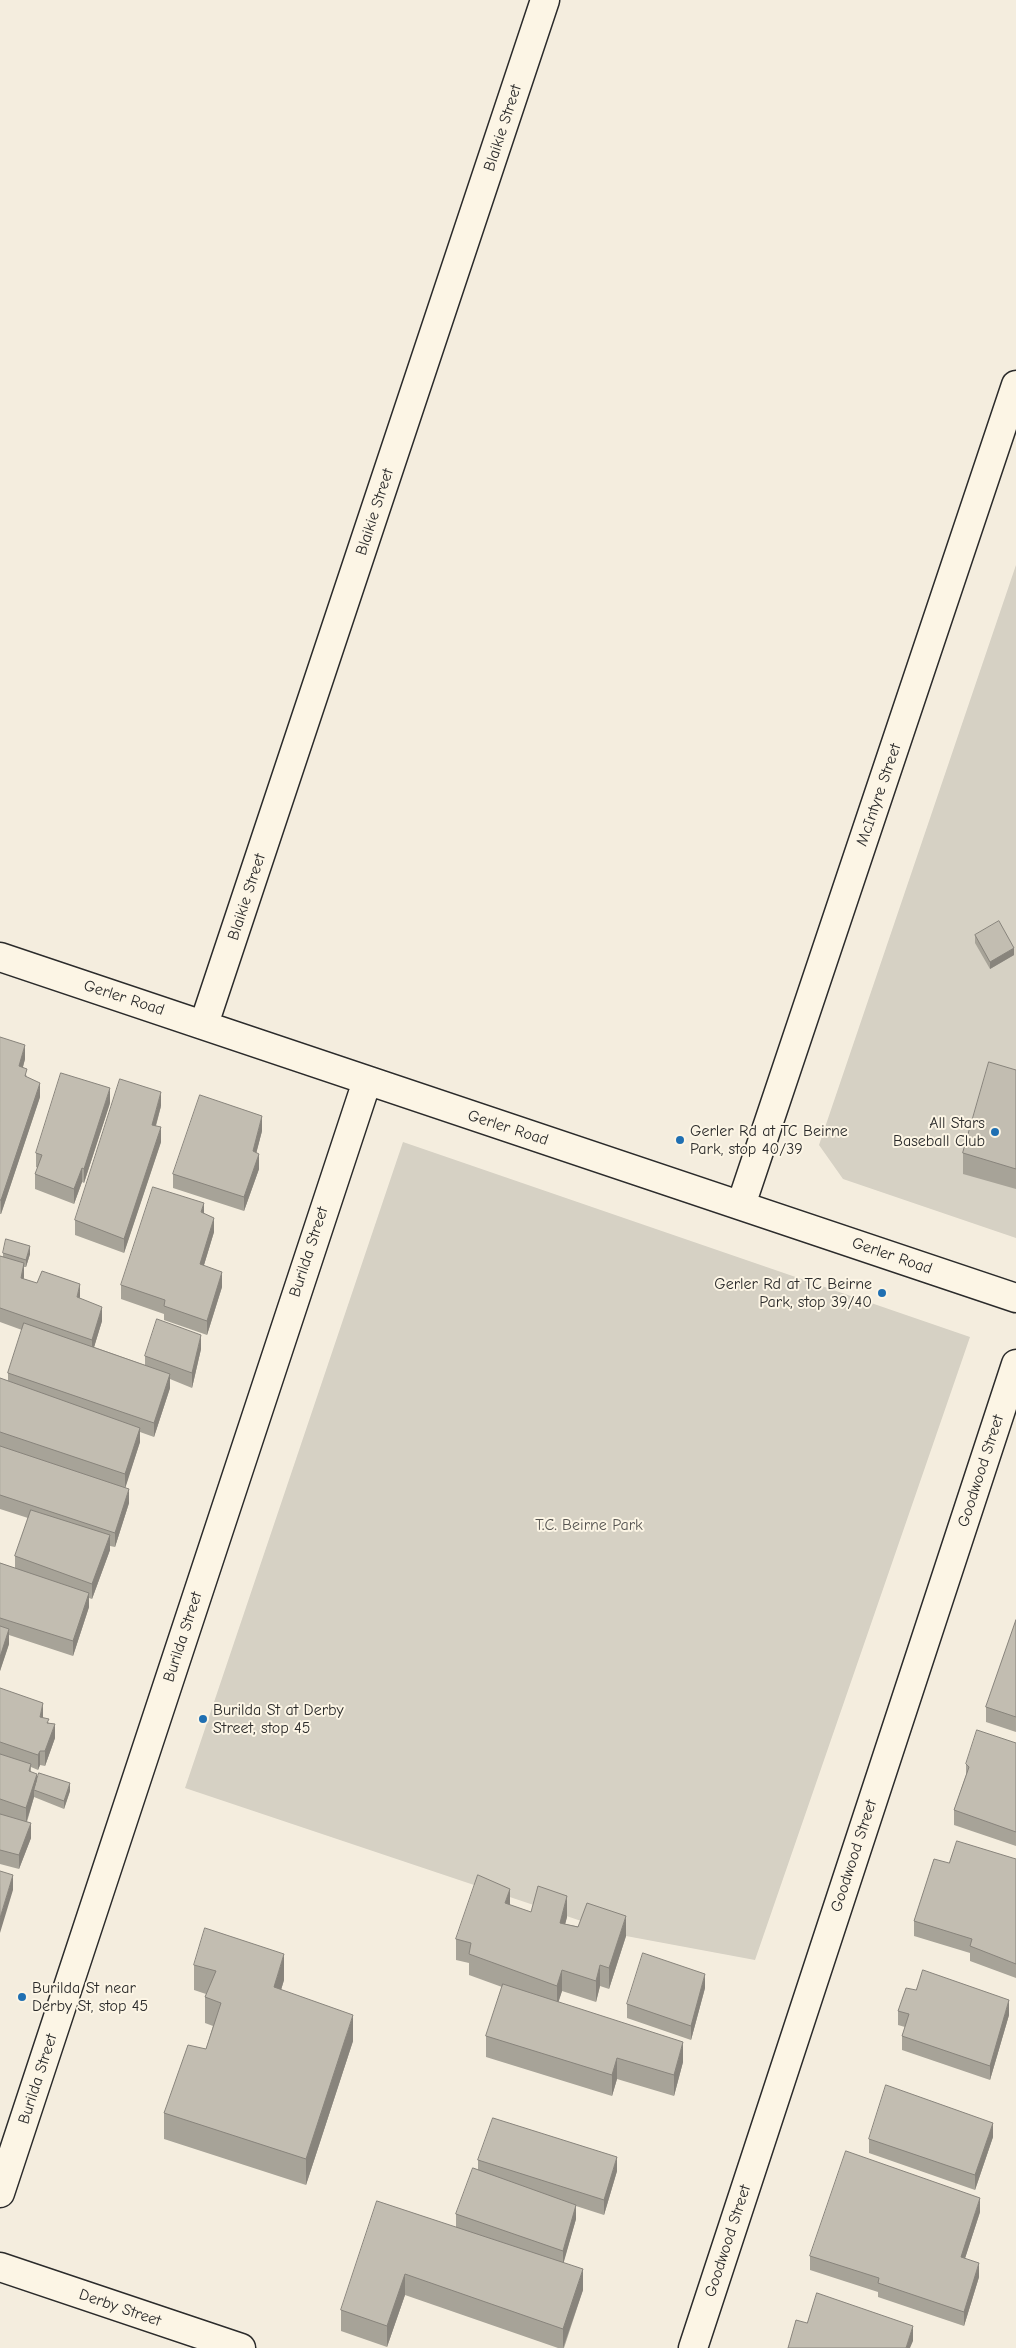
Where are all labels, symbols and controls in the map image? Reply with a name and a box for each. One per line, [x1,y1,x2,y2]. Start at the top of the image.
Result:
street label: Blaikie Street [480,82,526,174]
street label: Blaikie Street [352,466,398,558]
street label: McIntyre Street [852,741,906,849]
street label: Blaikie Street [224,851,270,943]
street label: Gerler Road [81,976,167,1020]
street label: Gerler Road [465,1106,551,1150]
place label: All Stars Baseball Club [893,1113,985,1151]
place label: Gerler Rd at TC Beirne Park, stop 40/39 [690,1121,848,1159]
marker: All Stars Baseball Club [989,1126,1001,1138]
marker: Gerler Rd at TC Beirne Park, stop 40/39 [674,1134,686,1146]
street label: Burilda Street [285,1204,333,1300]
street label: Gerler Road [849,1233,935,1279]
place label: Gerler Rd at TC Beirne Park, stop 39/40 [714,1274,872,1312]
marker: Gerler Rd at TC Beirne Park, stop 39/40 [876,1287,888,1299]
street label: Goodwood Street [954,1412,1008,1530]
park label: T.C. Beirne Park [535,1515,643,1535]
street label: Burilda Street [159,1589,207,1685]
place label: Burilda St at Derby Street, stop 45 [213,1700,344,1738]
marker: Burilda St at Derby Street, stop 45 [197,1713,209,1725]
street label: Goodwood Street [827,1797,881,1915]
place label: Burilda St near Derby St, stop 45 [32,1978,148,2016]
marker: Burilda St near Derby St, stop 45 [16,1991,28,2003]
street label: Burilda Street [14,2031,62,2127]
street label: Goodwood Street [701,2182,755,2300]
street label: Derby Street [76,2285,164,2331]

